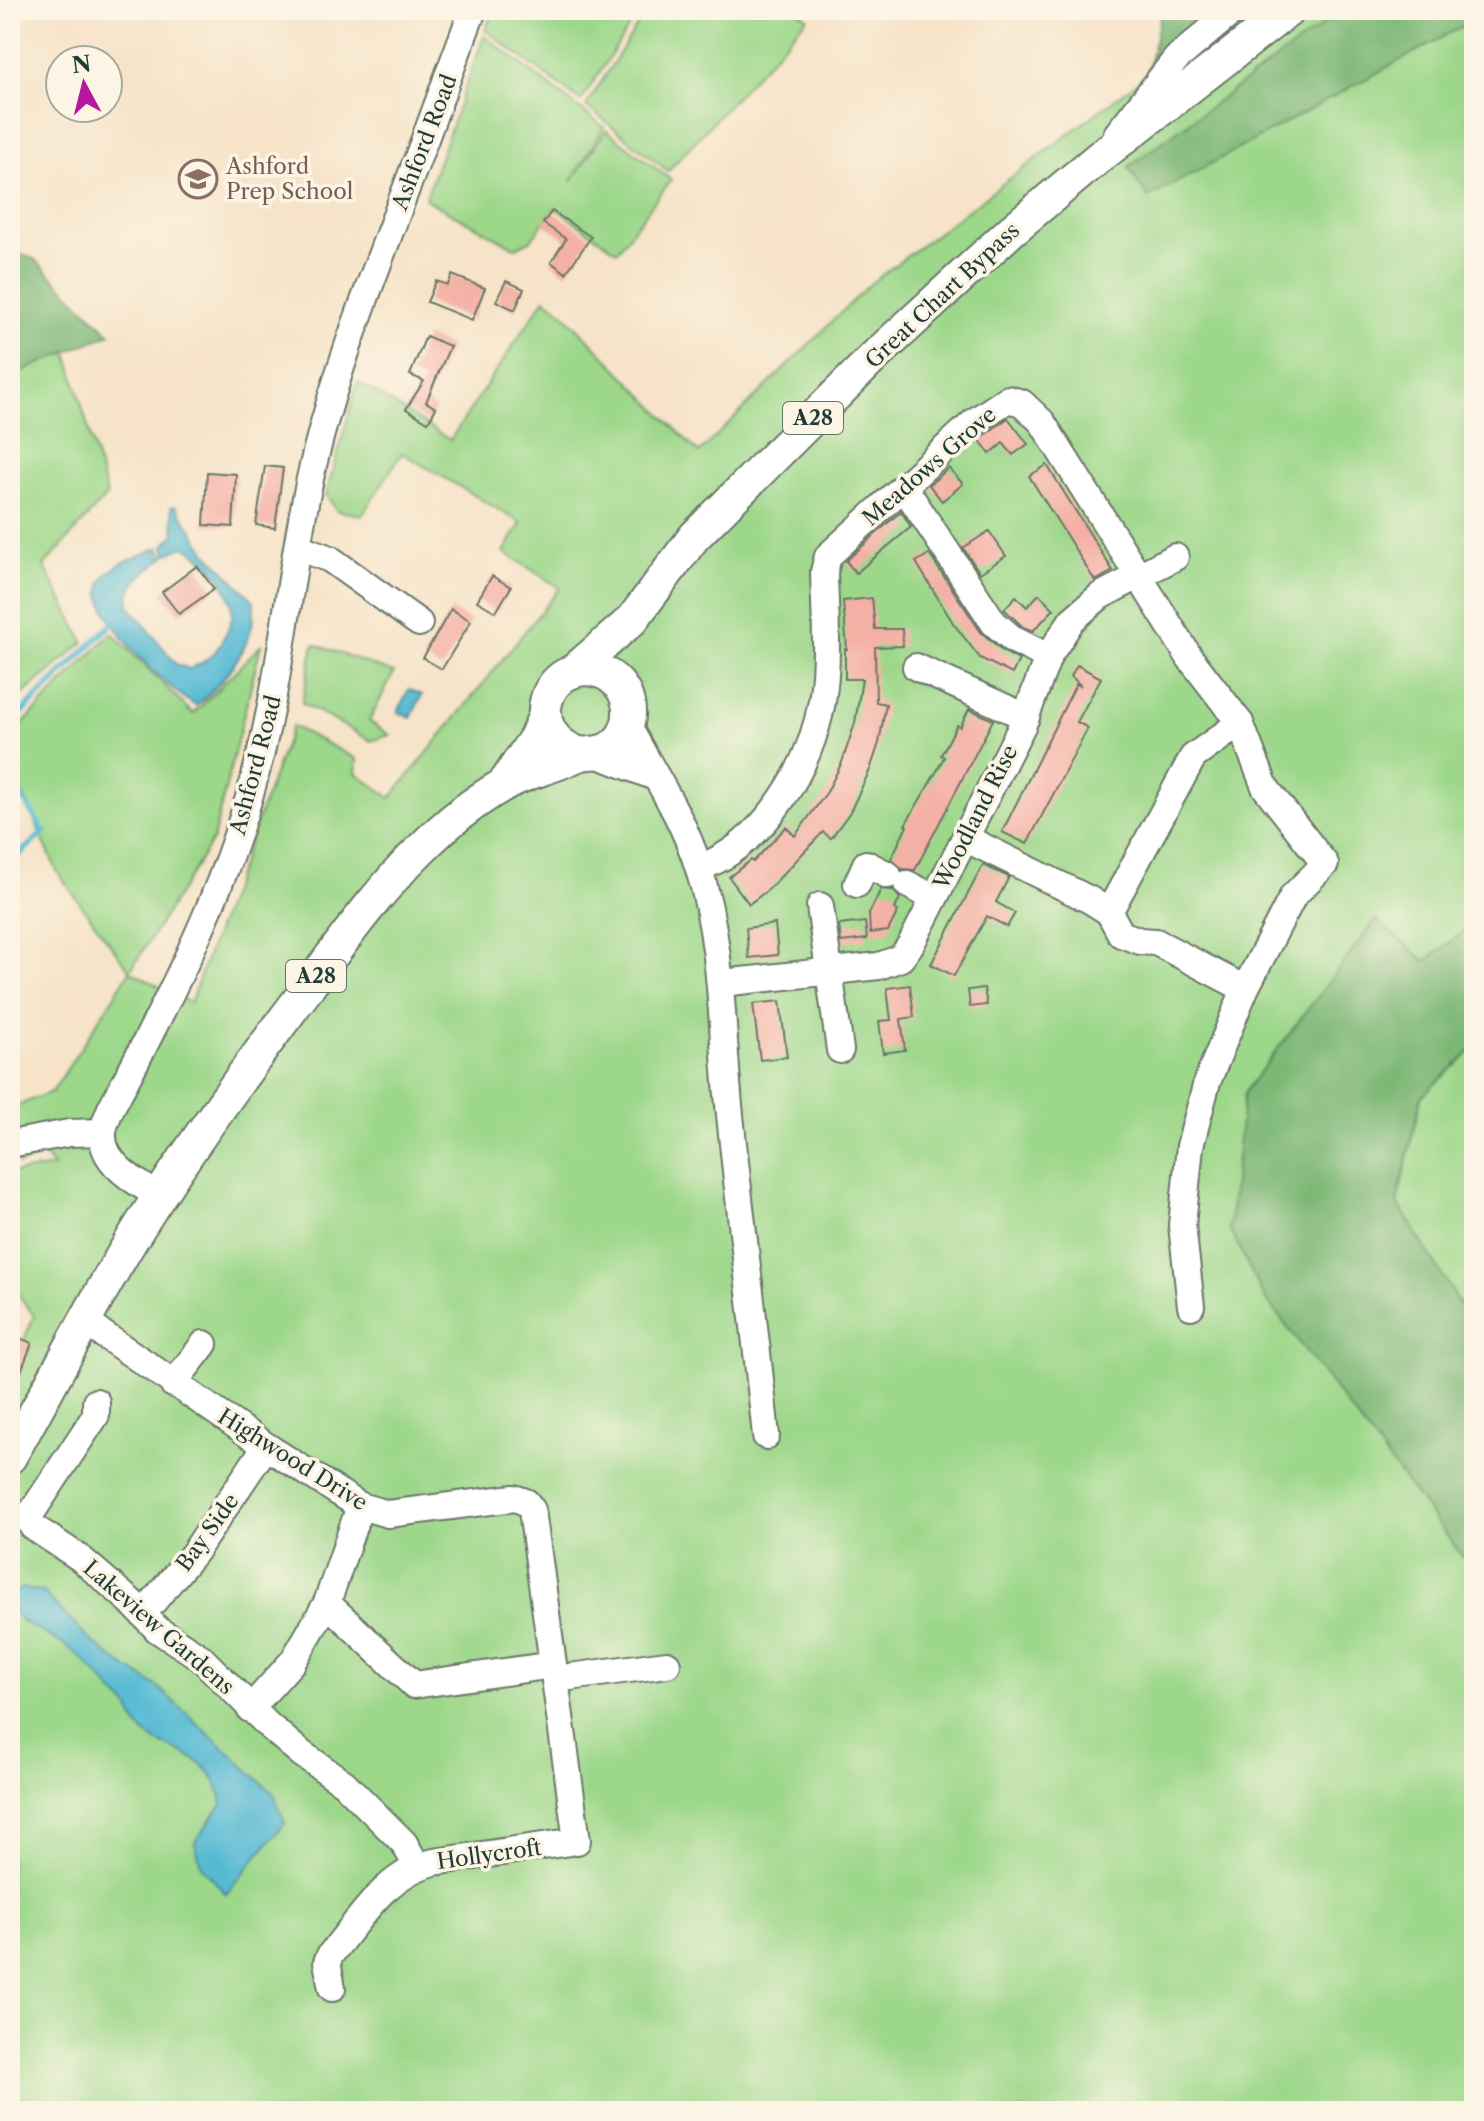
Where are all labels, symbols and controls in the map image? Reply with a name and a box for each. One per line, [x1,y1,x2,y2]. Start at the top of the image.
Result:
north arrow [44,44,124,124]
text: N [70,50,93,79]
street label: Ashford Road [386,70,463,215]
place label: Ashford Prep School [225,153,354,205]
school or university icon: Ashford Prep School [177,158,219,200]
street label: Great Chart Bypass [860,217,1025,374]
street label: Meadows Grove [857,401,1002,532]
road number: A28 [783,402,843,434]
street label: Ashford Road [224,692,287,839]
street label: Woodland Rise [927,740,1023,895]
road number: A28 [286,960,346,992]
street label: Highwood Drive [213,1403,373,1516]
street label: Bay Side [170,1488,245,1576]
street label: Lakeview Gardens [78,1555,240,1700]
street label: Hollycroft [435,1834,544,1875]

